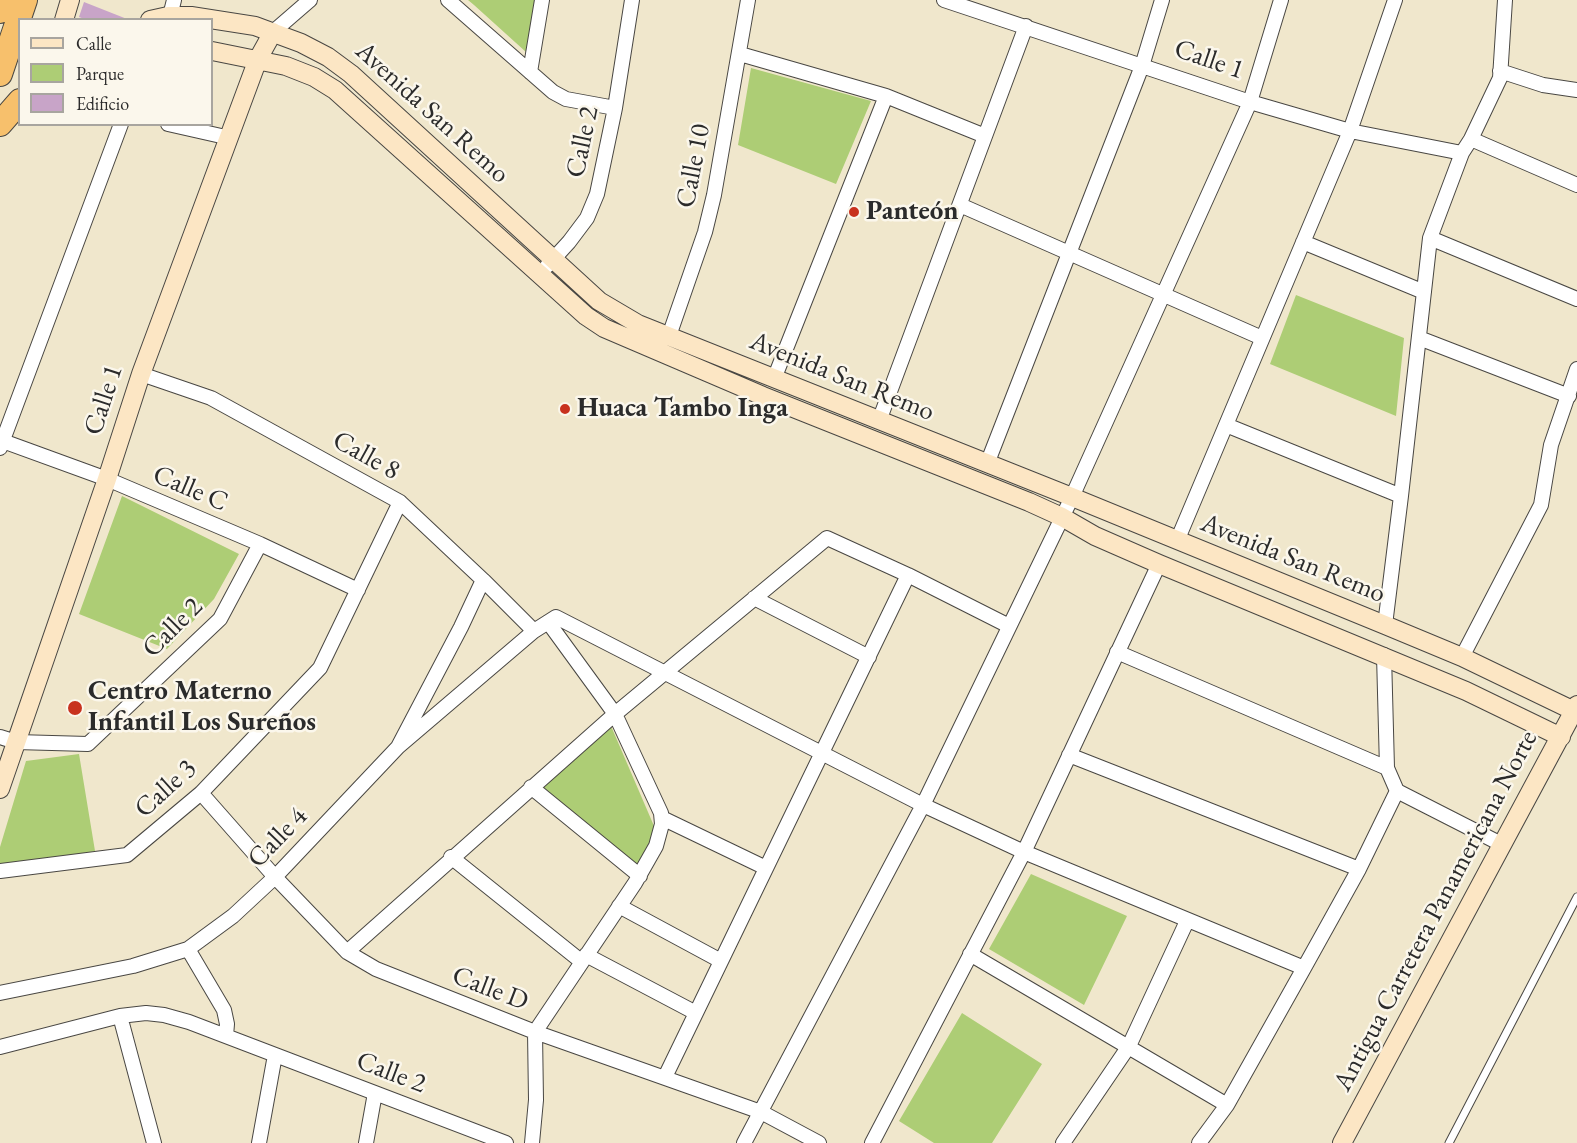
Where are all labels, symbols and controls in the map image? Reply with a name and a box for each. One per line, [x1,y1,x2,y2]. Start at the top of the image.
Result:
legend [18,18,213,126]
text: Calle [76,32,112,55]
street label: Calle 1 [1170,33,1248,87]
street label: Avenida San Remo [348,35,516,191]
text: Parque [76,62,124,85]
text: Edificio [76,92,129,115]
street label: Calle 2 [560,104,606,180]
street label: Calle 10 [670,121,718,211]
place label: Panteón [866,196,959,228]
marker: Panteón [847,205,861,219]
street label: Avenida San Remo [745,325,939,429]
street label: Calle 1 [78,361,130,439]
place label: Huaca Tambo Inga [577,393,788,425]
marker: Huaca Tambo Inga [558,402,572,416]
street label: Calle 8 [327,424,405,488]
street label: Calle C [148,459,232,519]
street label: Avenida San Remo [1196,507,1390,611]
street label: Calle 2 [136,591,210,665]
place label: Centro Materno Infantil Los Sureños [88,676,316,739]
marker: Centro Materno Infantil Los Sureños [66,699,84,717]
street label: Antigua Carretera Panamericana Norte [1327,725,1545,1097]
street label: Calle 3 [128,753,204,825]
street label: Calle 4 [241,801,315,875]
street label: Calle D [447,960,533,1018]
street label: Calle 2 [352,1045,430,1101]

